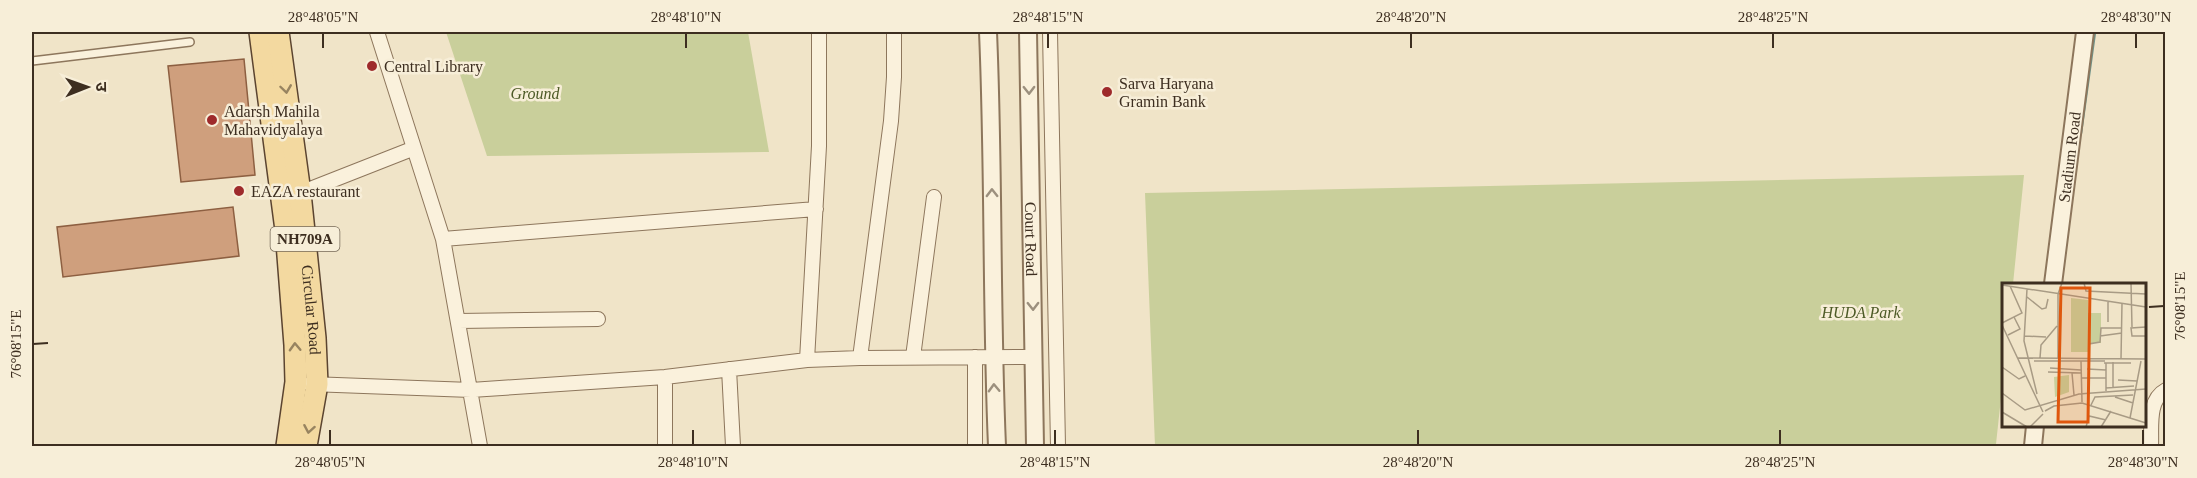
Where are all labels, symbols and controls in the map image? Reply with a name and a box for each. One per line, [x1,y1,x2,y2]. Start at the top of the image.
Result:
text: 28°48'05"N [288,9,358,25]
text: 28°48'10"N [651,9,721,25]
text: 28°48'15"N [1013,9,1083,25]
text: 28°48'20"N [1376,9,1446,25]
text: 28°48'25"N [1738,9,1808,25]
text: 28°48'30"N [2101,9,2171,25]
north arrow [57,57,117,117]
place label: Central Library [384,58,483,76]
marker: Central Library [365,59,379,73]
place label: Sarva Haryana Gramin Bank [1119,75,1214,110]
text: उ [93,82,110,92]
one-way arrow [280,85,292,94]
park label: Ground [510,85,561,102]
one-way arrow [1023,85,1035,94]
marker: Sarva Haryana Gramin Bank [1100,85,1114,99]
place label: Adarsh Mahila Mahavidyalaya [224,103,323,139]
street label: Stadium Road [2055,111,2084,203]
marker: Adarsh Mahila Mahavidyalaya [205,113,219,127]
place label: EAZA restaurant [251,183,360,200]
marker: EAZA restaurant [232,184,246,198]
one-way arrow [986,189,998,198]
street label: Court Road [1022,202,1040,276]
road number: NH709A [270,227,340,251]
street label: Circular Road [298,264,324,355]
text: 76°08'15"E [2172,272,2188,341]
inset map [2002,283,2146,427]
one-way arrow [1027,301,1039,310]
park label: HUDA Park [1820,304,1902,321]
text: 76°08'15"E [8,310,24,379]
one-way arrow [289,342,302,351]
one-way arrow [988,384,1001,393]
one-way arrow [303,424,316,434]
text: 28°48'05"N [295,454,365,470]
text: 28°48'10"N [658,454,728,470]
text: 28°48'15"N [1020,454,1090,470]
text: 28°48'20"N [1383,454,1453,470]
text: 28°48'25"N [1745,454,1815,470]
text: 28°48'30"N [2108,454,2178,470]

